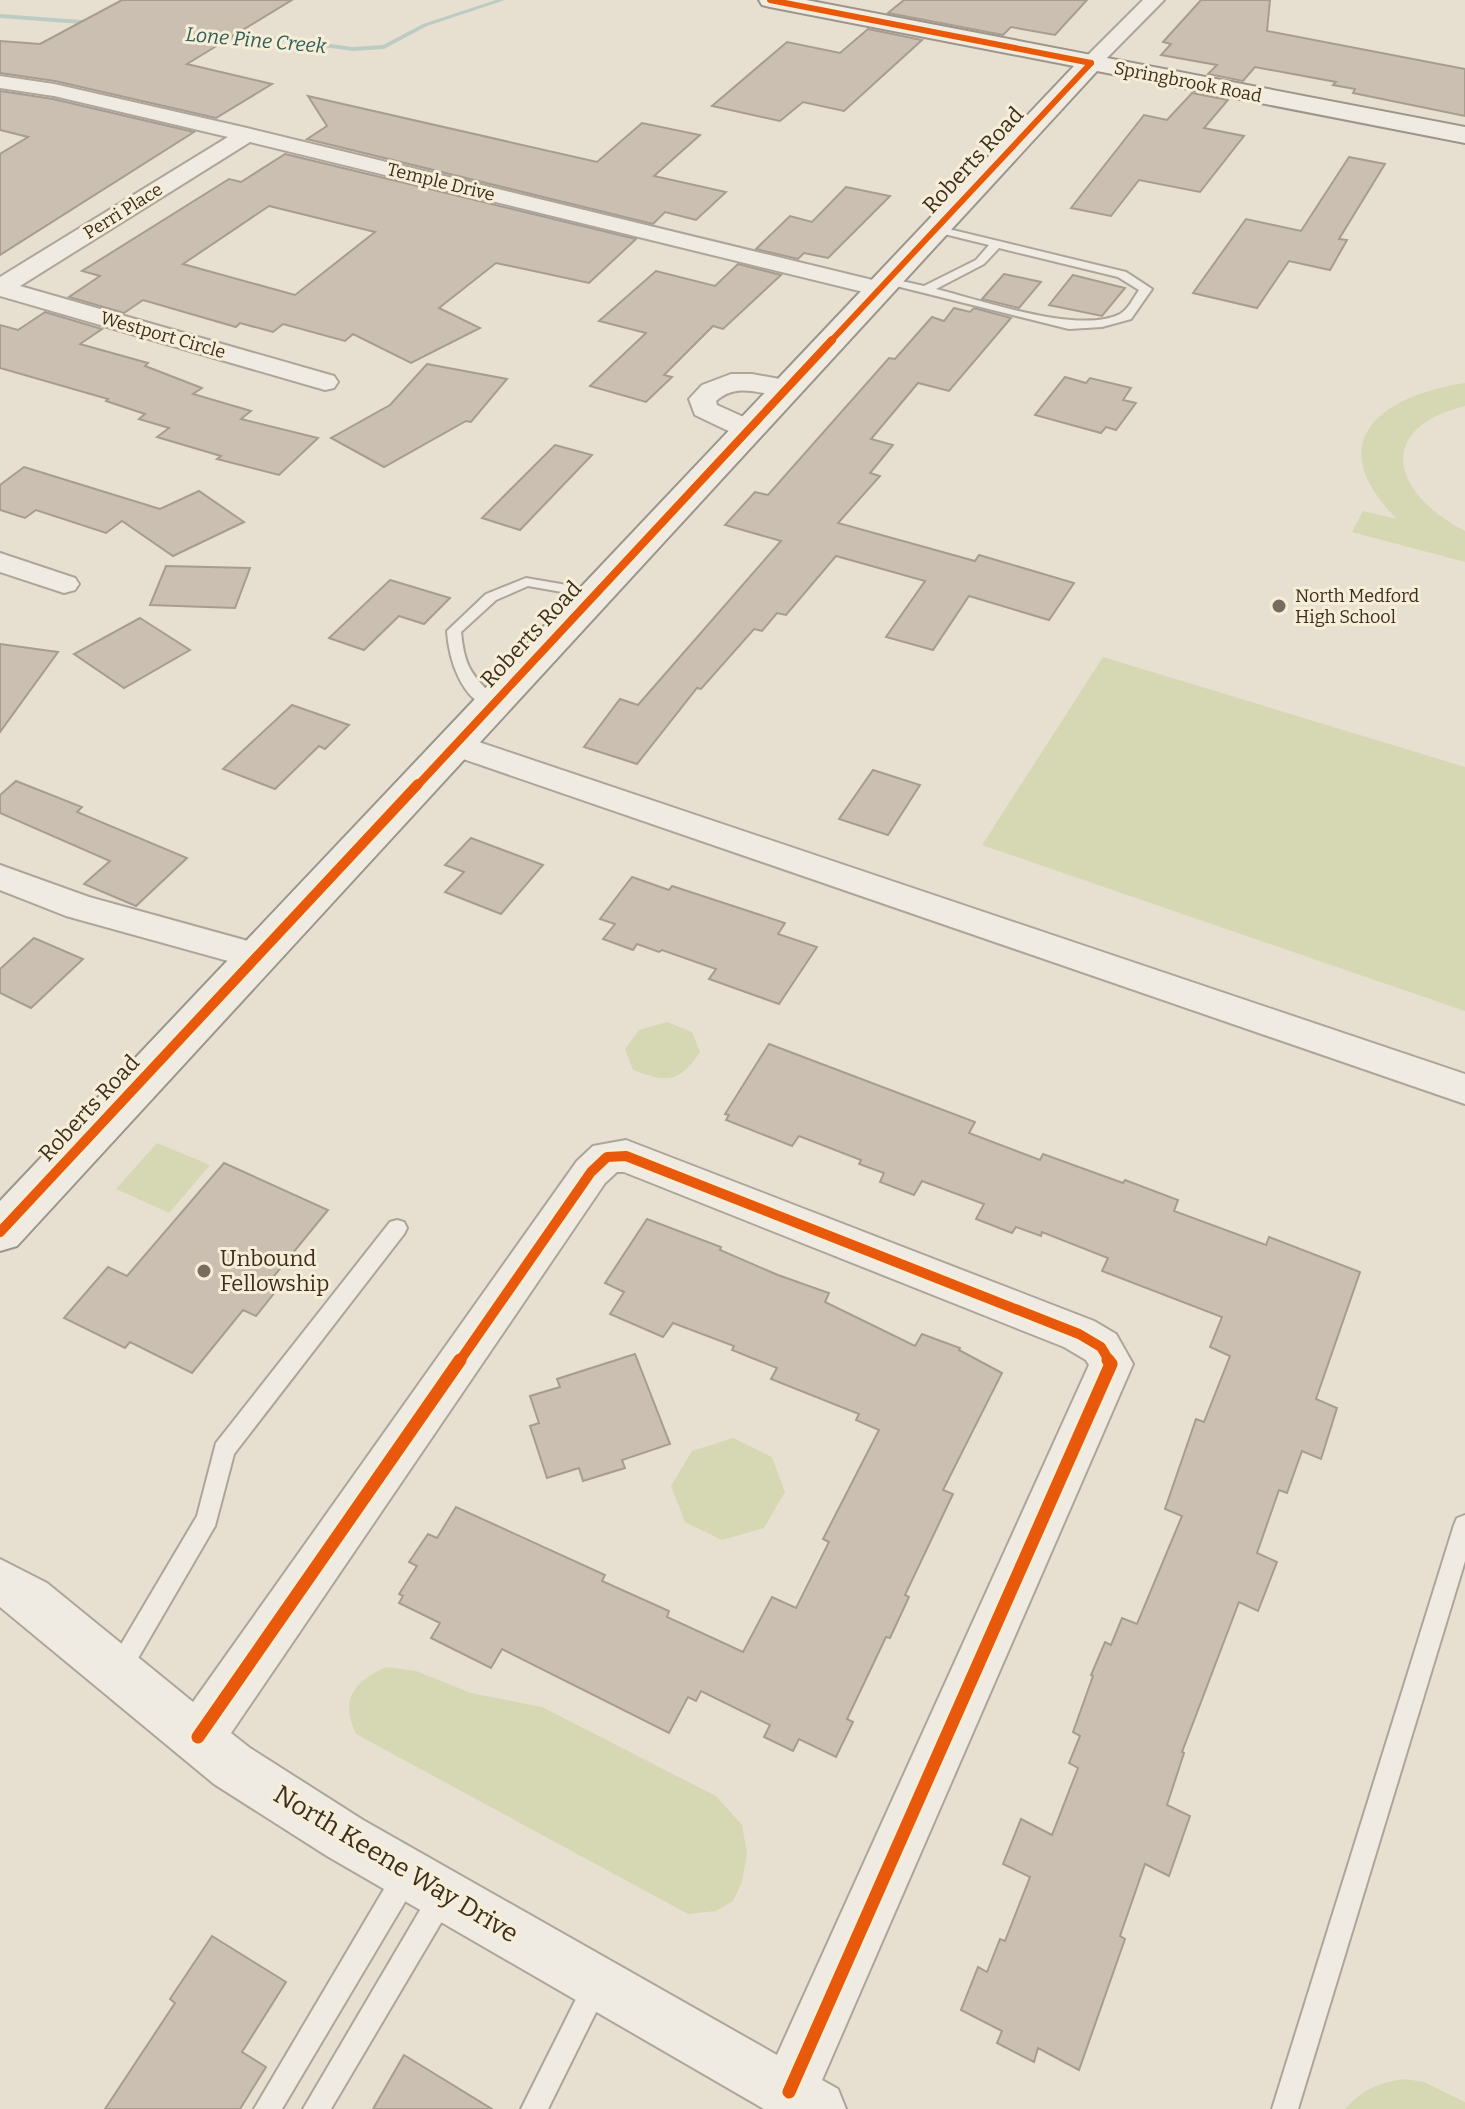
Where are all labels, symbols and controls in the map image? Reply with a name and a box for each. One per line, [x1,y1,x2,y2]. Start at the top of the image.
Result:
water label: Lone Pine Creek [185,22,328,58]
street label: Springbrook Road [1112,57,1264,107]
street label: Roberts Road [917,101,1029,219]
street label: Temple Drive [385,158,497,206]
street label: Perri Place [80,178,166,244]
street label: Westport Circle [98,307,228,363]
street label: Roberts Road [475,575,587,693]
place label: North Medford High School [1295,585,1420,628]
marker: North Medford High School [1270,597,1288,615]
street label: Roberts Road [33,1049,145,1167]
place label: Unbound Fellowship [220,1245,329,1297]
marker: Unbound Fellowship [195,1262,213,1280]
street label: North Keene Way Drive [268,1779,524,1949]

